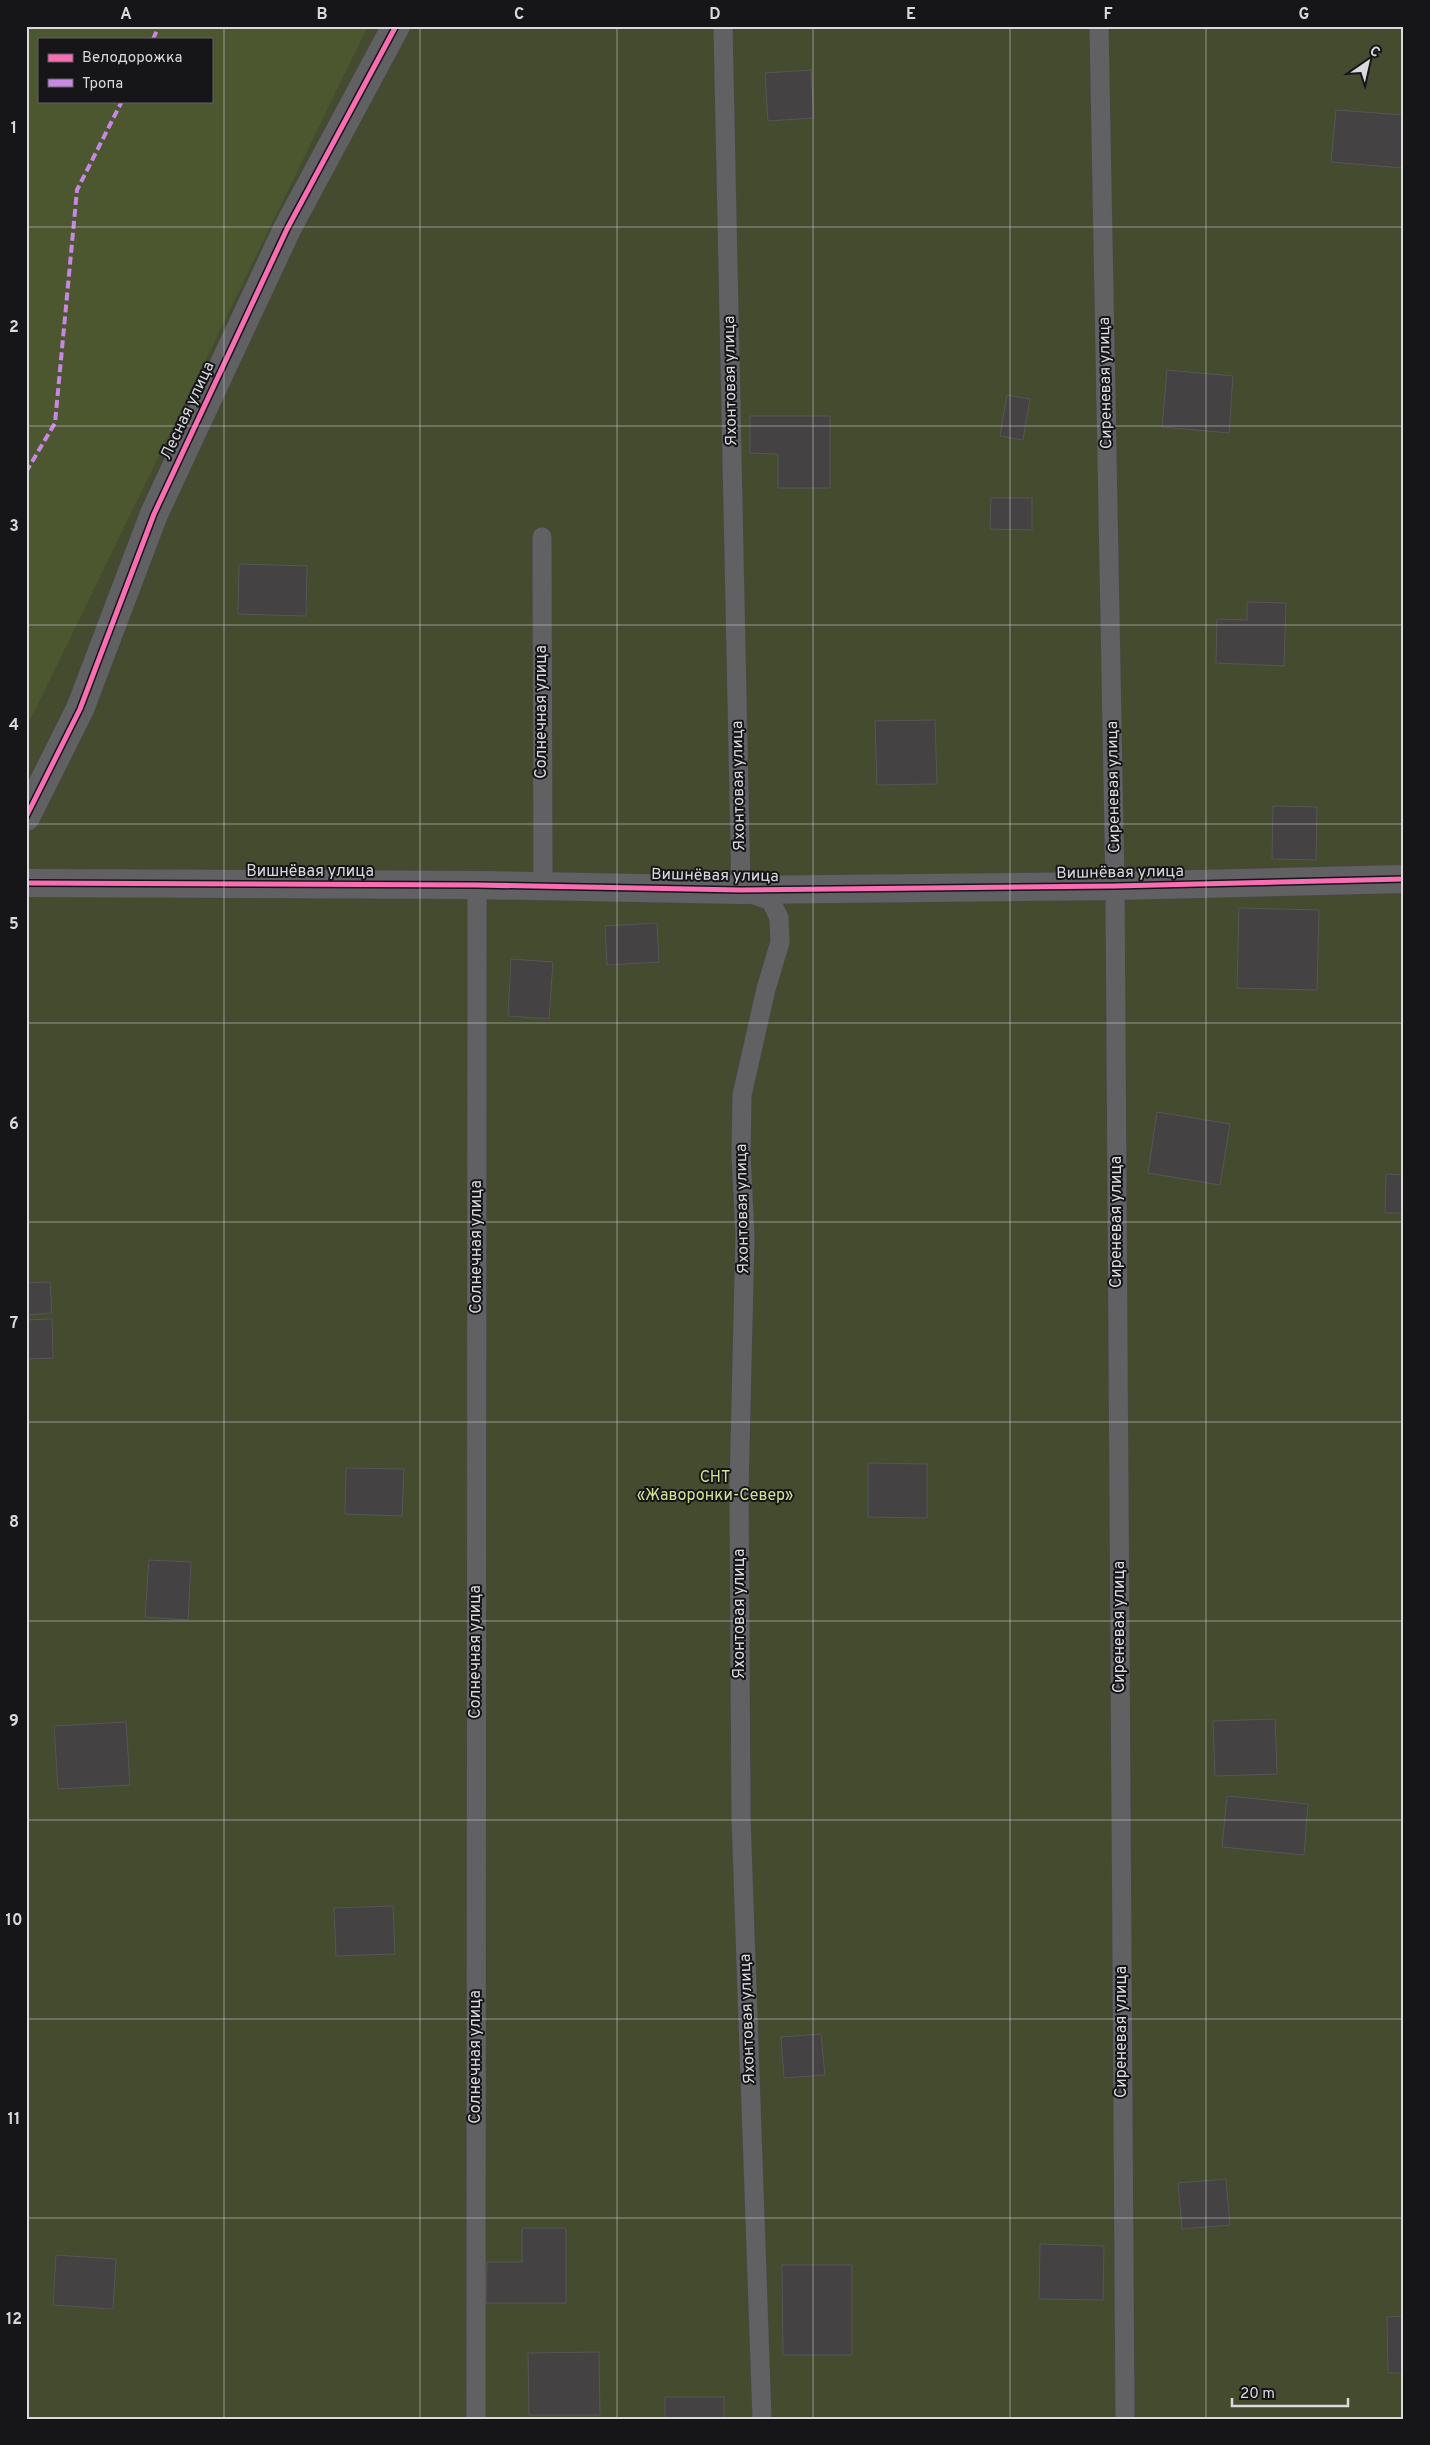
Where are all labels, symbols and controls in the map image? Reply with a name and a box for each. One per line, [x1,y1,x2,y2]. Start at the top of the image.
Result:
text: A [120,5,132,25]
text: B [316,5,328,25]
text: C [514,5,524,25]
text: D [709,5,721,25]
text: E [906,5,916,25]
text: F [1103,5,1113,25]
text: G [1299,5,1309,25]
legend [38,38,212,102]
north arrow [1342,38,1392,88]
text: С [1366,43,1383,62]
text: Велодорожка [82,49,182,68]
text: Тропа [82,75,123,94]
text: 1 [11,119,17,139]
street label: Яхонтовая улица [720,315,742,447]
street label: Сиреневая улица [1095,317,1117,449]
text: 2 [9,318,19,338]
street label: Лесная улица [157,359,219,463]
text: 3 [9,517,19,537]
street label: Солнечная улица [532,645,552,779]
text: 4 [9,716,19,736]
street label: Яхонтовая улица [728,720,750,852]
street label: Сиреневая улица [1103,721,1125,853]
street label: Вишнёвая улица [246,862,374,882]
street label: Вишнёвая улица [1056,862,1184,884]
street label: Вишнёвая улица [651,865,779,887]
text: 5 [9,915,19,935]
text: 6 [9,1115,19,1135]
street label: Яхонтовая улица [732,1143,754,1275]
street label: Сиреневая улица [1107,1156,1127,1288]
street label: Солнечная улица [467,1180,487,1314]
text: 7 [10,1314,18,1334]
park label: СНТ «Жаворонки-Север» [637,1468,793,1506]
text: 8 [9,1513,19,1533]
street label: Яхонтовая улица [730,1549,750,1679]
street label: Сиреневая улица [1110,1561,1130,1693]
street label: Солнечная улица [466,1585,486,1719]
text: 9 [9,1712,19,1732]
text: 10 [6,1911,22,1931]
street label: Яхонтовая улица [736,1953,760,2085]
street label: Сиреневая улица [1112,1966,1132,2098]
street label: Солнечная улица [466,1990,486,2124]
text: 11 [8,2110,20,2130]
text: 12 [6,2310,22,2330]
scale bar [1232,2375,1349,2407]
text: 20 m [1240,2385,1275,2404]

